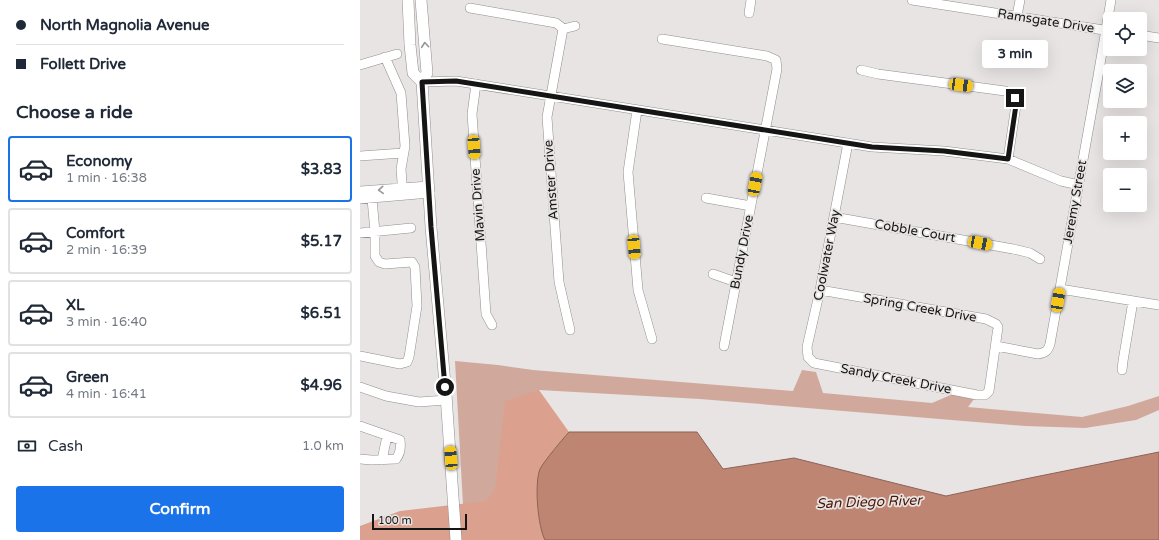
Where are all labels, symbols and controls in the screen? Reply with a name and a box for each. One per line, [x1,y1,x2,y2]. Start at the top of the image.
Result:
street label: Ramsgate Drive [996,5,1096,37]
map controls [1103,12,1147,212]
button: locate [1103,12,1147,56]
text: North Magnolia Avenue [40,16,210,34]
callout: 3 min [982,40,1048,68]
one-way arrow [420,42,429,48]
text: 3 min [998,46,1032,62]
text: Follett Drive [40,55,126,73]
button: layers [1103,64,1147,108]
car [948,77,974,93]
route end [1006,89,1024,107]
text: Choose a ride [16,101,133,123]
button: + [1103,116,1147,160]
car [467,135,481,159]
street label: Amster Drive [540,139,562,221]
icon: car [18,151,54,187]
text: Economy [66,152,132,170]
street label: Jeremy Street [1060,159,1090,245]
text: $3.83 [301,160,342,178]
street label: Mavin Drive [467,168,489,242]
button: − [1103,168,1147,212]
text: 1 min · 16:38 [66,170,147,186]
car [747,171,763,197]
one-way arrow [378,185,384,194]
street label: Coolwater Way [810,208,844,302]
street label: Bundy Drive [727,213,757,291]
street label: Cobble Court [873,216,957,246]
icon: car [18,223,54,259]
text: Comfort [66,224,125,242]
text: $5.17 [301,232,342,250]
car [627,235,641,259]
car [967,235,993,251]
text: 2 min · 16:39 [66,242,147,258]
car [1050,287,1066,313]
street label: Spring Creek Drive [862,290,978,326]
icon: car [18,295,54,331]
text: XL [66,296,85,314]
text: $6.51 [301,304,342,322]
text: 3 min · 16:40 [66,314,147,330]
street label: Sandy Creek Drive [839,360,953,398]
icon: car [18,367,54,403]
text: Green [66,368,109,386]
text: $4.96 [301,376,342,394]
route start [436,378,454,396]
text: 4 min · 16:41 [66,386,147,402]
icon: cash [16,435,38,457]
text: Cash [48,437,83,455]
text: 1.0 km [302,438,344,454]
car [444,446,458,470]
button: Confirm [16,486,344,532]
water label: San Diego River [816,492,924,512]
scale bar [372,512,467,531]
text: 100 m [378,514,412,527]

